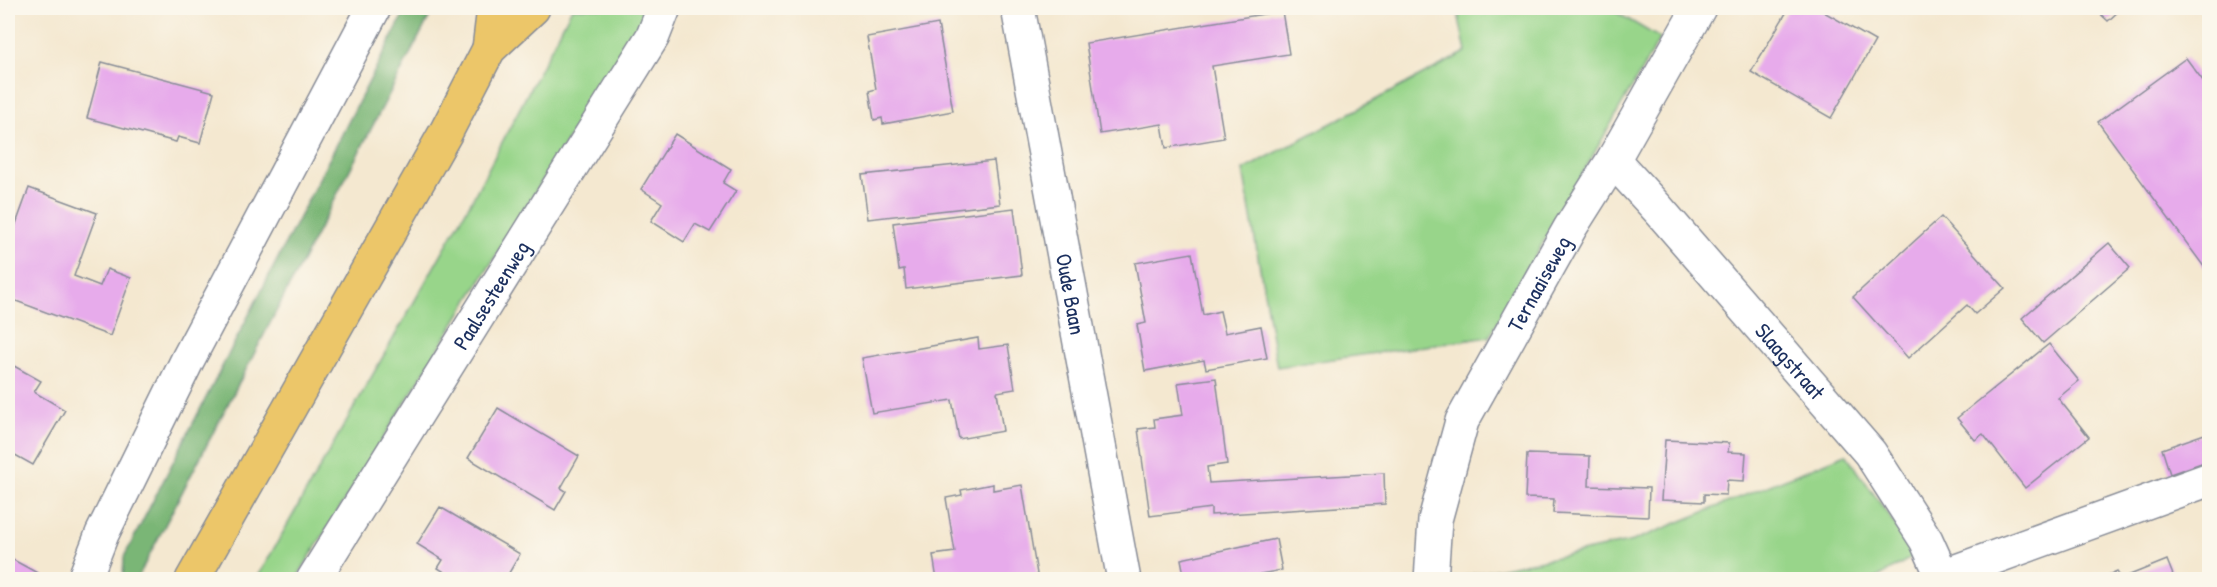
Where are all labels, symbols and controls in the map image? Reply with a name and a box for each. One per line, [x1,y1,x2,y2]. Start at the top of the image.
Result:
street label: Ternaaiseweg [1500,230,1578,337]
street label: Paalsesteenweg [446,235,536,355]
street label: Oude Baan [1049,251,1093,337]
street label: Slaagstraat [1749,316,1832,406]

